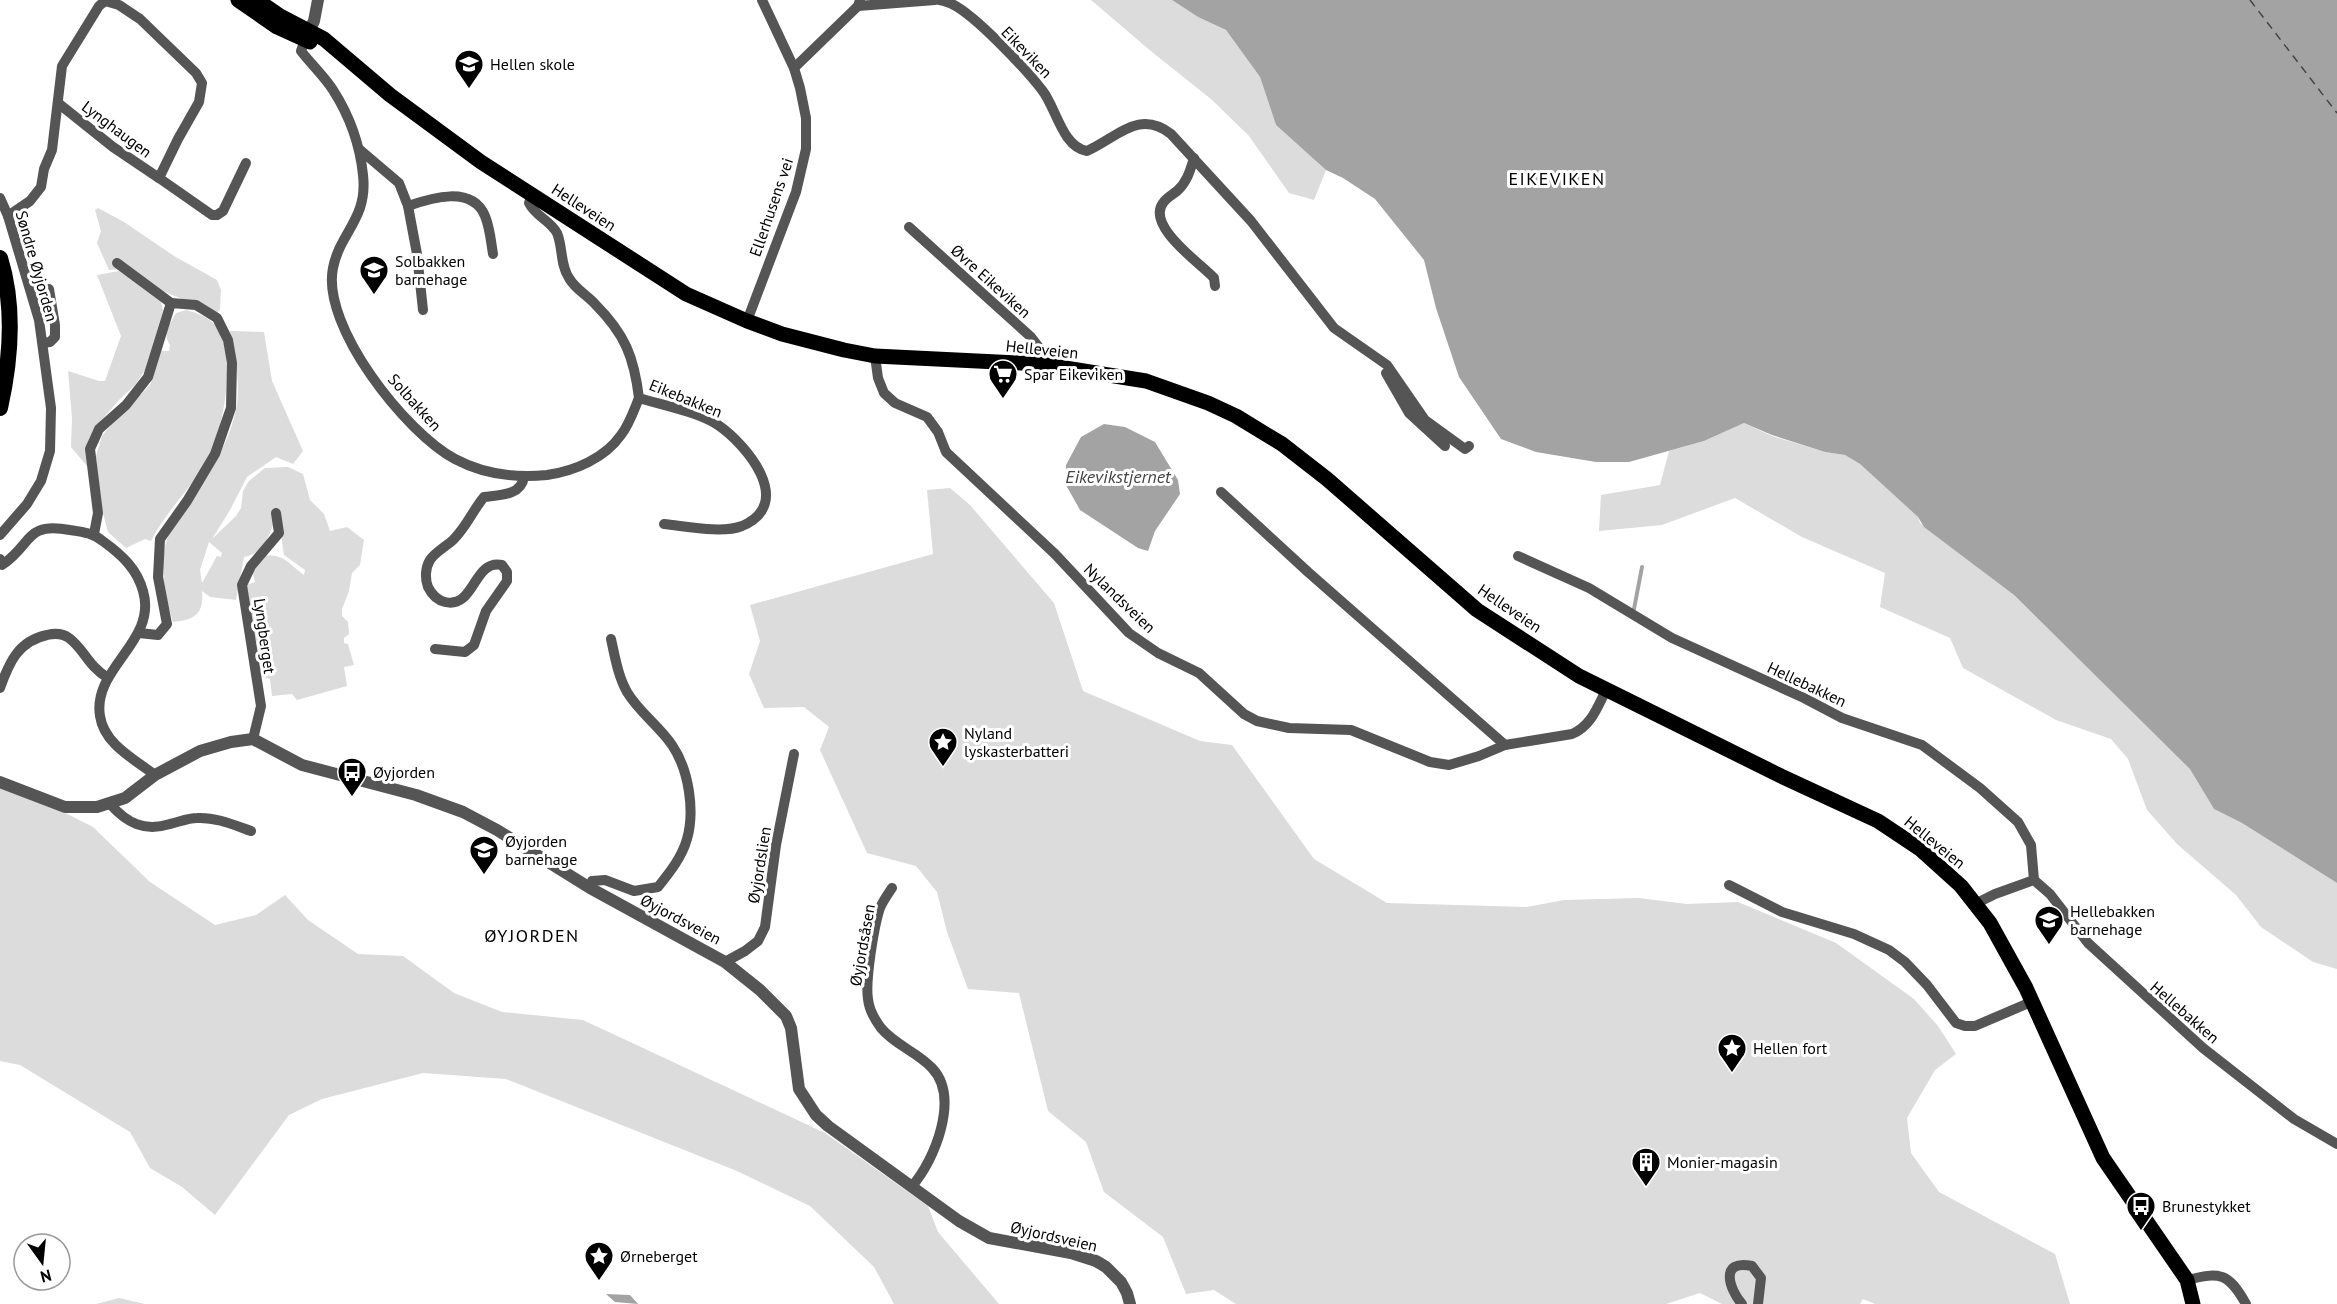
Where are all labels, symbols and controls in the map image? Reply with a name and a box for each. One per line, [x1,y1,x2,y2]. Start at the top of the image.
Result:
street label: Eikeviken [997,22,1057,82]
school or university icon: Hellen skole [453,48,485,90]
place label: Hellen skole [490,54,575,74]
street label: Lynghaugen [78,96,156,162]
street label: Ellerhusens vei [745,155,797,259]
district label: EIKEVIKEN [1508,167,1606,190]
street label: Helleveien [548,179,620,235]
street label: Søndre Øyjorden [12,208,62,324]
street label: Øvre Eikeviken [947,240,1035,322]
place label: Solbakken barnehage [395,251,467,289]
school or university icon: Solbakken barnehage [358,254,390,296]
street label: Helleveien [1005,335,1079,363]
supermarket icon: Spar Eikeviken [987,358,1019,400]
place label: Spar Eikeviken [1024,364,1123,384]
street label: Solbakken [384,369,446,435]
street label: Eikebakken [647,374,725,422]
water label: Eikevikstjernet [1065,465,1172,488]
street label: Nylandsveien [1080,559,1160,637]
street label: Helleveien [1474,579,1546,637]
street label: Lyngberget [250,597,280,676]
street label: Hellebakken [1764,657,1850,711]
place label: Nyland lyskasterbatteri [964,723,1069,761]
place icon: Nyland lyskasterbatteri [927,726,959,768]
bus stop icon: Øyjorden [336,756,368,798]
place label: Øyjorden [373,762,435,782]
street label: Helleveien [1900,811,1970,873]
street label: Øyjordslien [743,825,775,905]
place label: Øyjorden barnehage [505,831,577,869]
school or university icon: Øyjorden barnehage [468,834,500,876]
street label: Øyjordsveien [637,889,725,949]
place label: Hellebakken barnehage [2070,901,2155,939]
street label: Øyjordsåsen [845,902,879,988]
school or university icon: Hellebakken barnehage [2033,904,2065,946]
district label: ØYJORDEN [484,924,580,947]
street label: Hellebakken [2146,977,2224,1047]
place icon: Hellen fort [1716,1032,1748,1074]
place label: Hellen fort [1753,1038,1828,1058]
building icon: Monier-magasin [1630,1146,1662,1188]
place label: Monier-magasin [1667,1152,1778,1172]
bus stop icon: Brunestykket [2125,1190,2157,1232]
place label: Brunestykket [2162,1196,2251,1216]
street label: Øyjordsveien [1009,1216,1099,1256]
north arrow [12,1232,72,1292]
place icon: Ørneberget [583,1240,615,1282]
place label: Ørneberget [620,1246,698,1266]
text: N [38,1265,54,1288]

